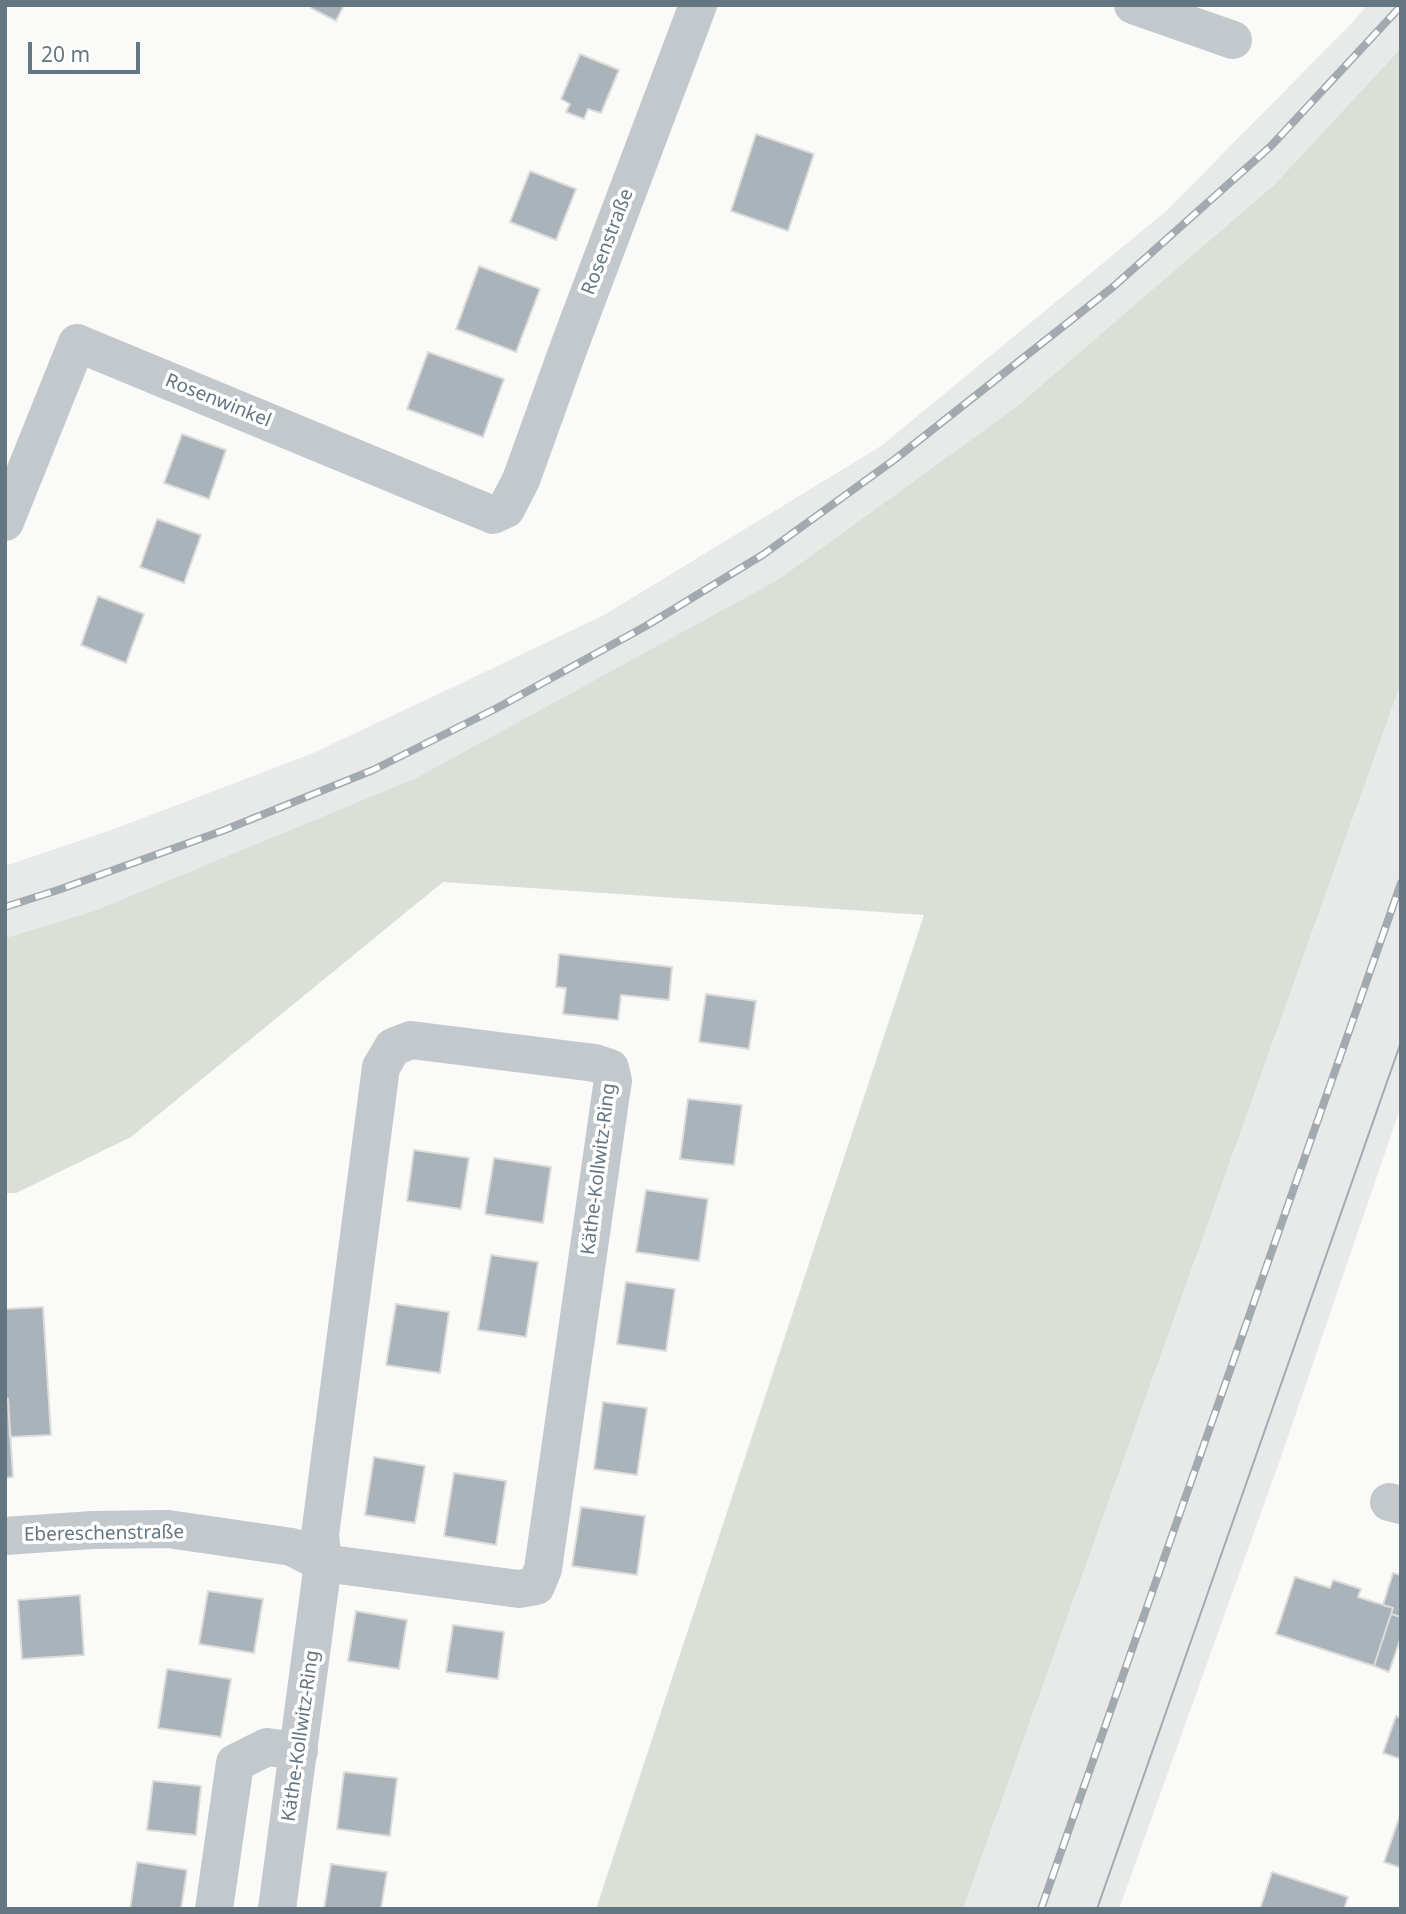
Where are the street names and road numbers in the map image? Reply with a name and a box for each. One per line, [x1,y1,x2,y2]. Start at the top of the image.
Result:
street label: Rosenstraße [577,186,639,298]
street label: Rosenwinkel [162,369,274,433]
street label: Käthe-Kollwitz-Ring [577,1082,621,1256]
street label: Ebereschenstraße [24,1521,184,1547]
street label: Käthe-Kollwitz-Ring [278,1649,324,1823]

